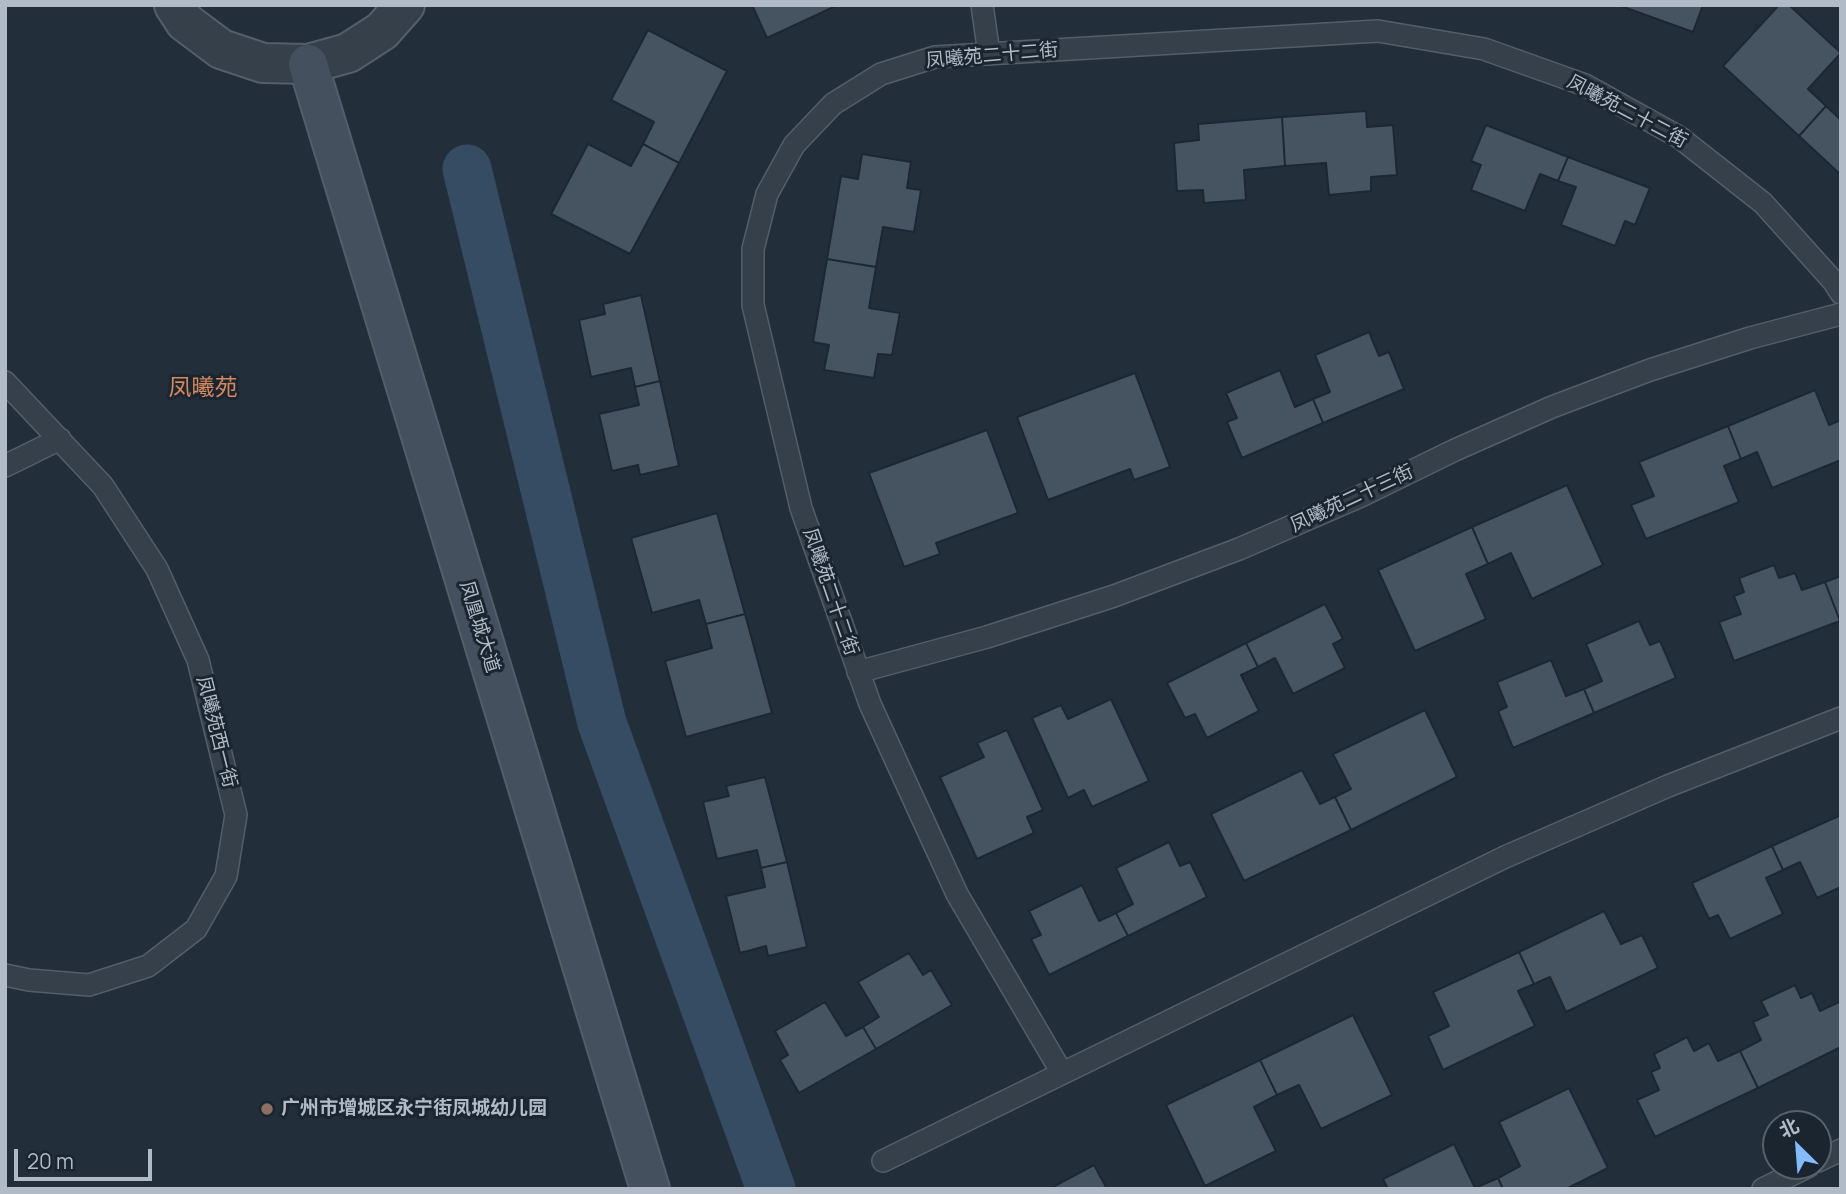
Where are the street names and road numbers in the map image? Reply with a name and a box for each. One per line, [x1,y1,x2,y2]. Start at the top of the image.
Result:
street label: 凤曦苑二十二街 [925,39,1059,73]
street label: 凤曦苑二十二街 [1563,71,1691,153]
street label: 凤曦苑二十三街 [1287,461,1417,537]
street label: 凤曦苑二十二街 [798,525,862,659]
street label: 凤凰城大道 [454,578,504,676]
street label: 凤曦苑西一街 [191,674,241,790]

